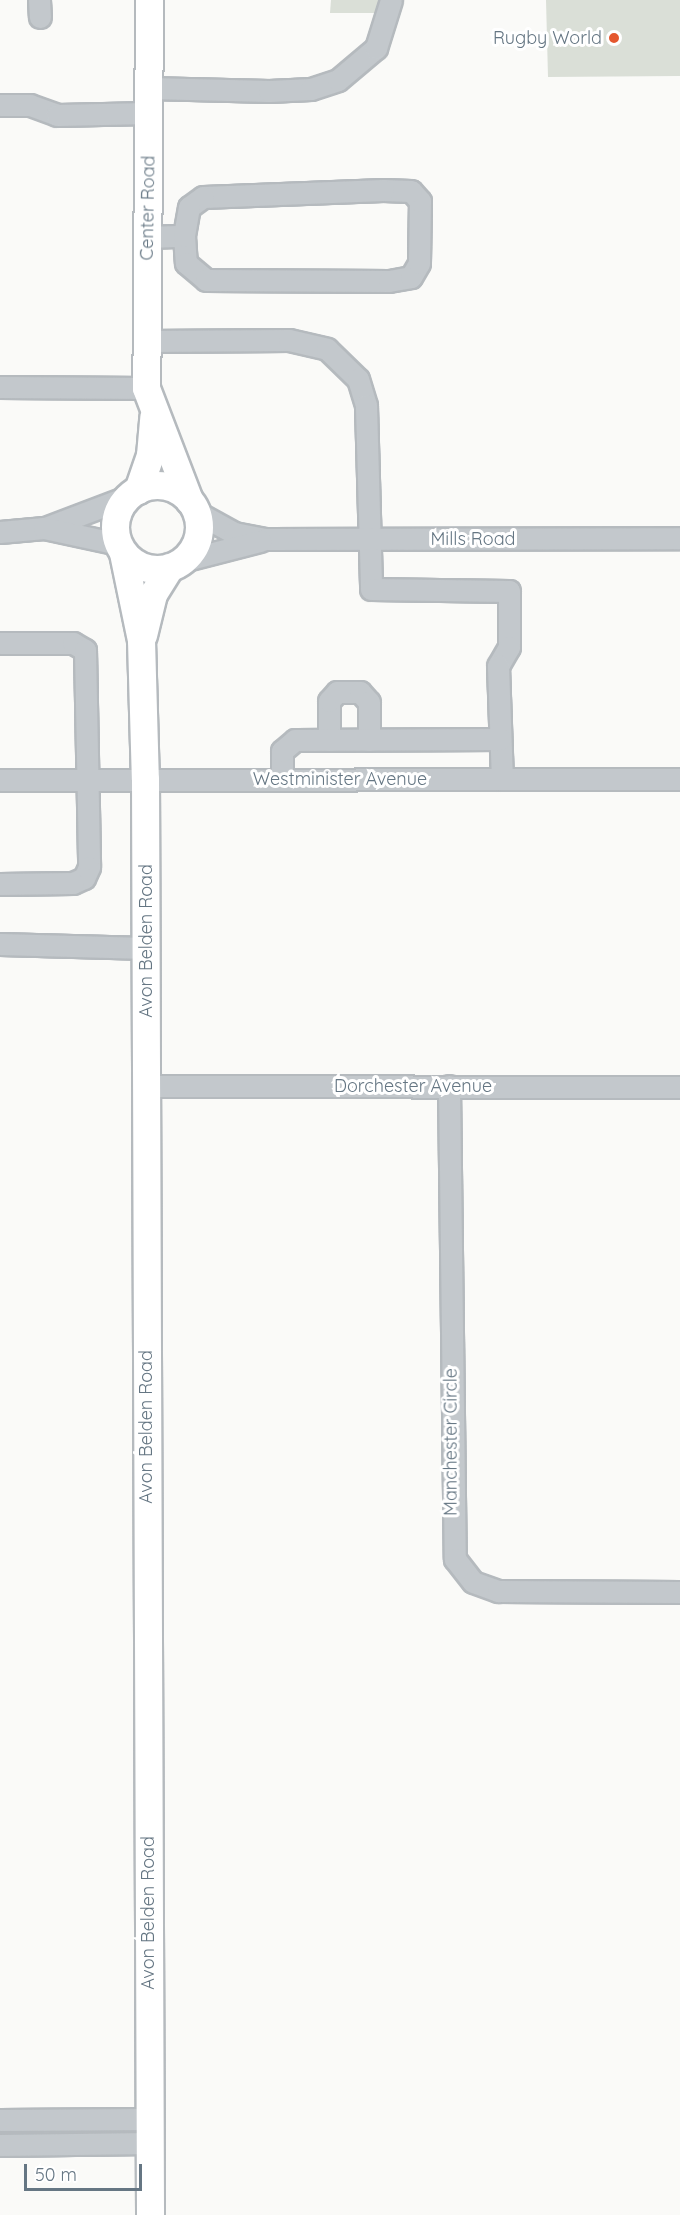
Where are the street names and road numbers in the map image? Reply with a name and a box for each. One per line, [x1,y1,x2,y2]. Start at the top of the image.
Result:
street label: Center Road [136,155,160,261]
street label: Mills Road [430,528,516,550]
street label: Westminister Avenue [253,768,427,790]
street label: Avon Belden Road [135,864,157,1018]
street label: Dorchester Avenue [334,1075,492,1097]
street label: Avon Belden Road [135,1350,157,1504]
street label: Manchester Circle [440,1368,462,1516]
street label: Avon Belden Road [137,1836,159,1990]

